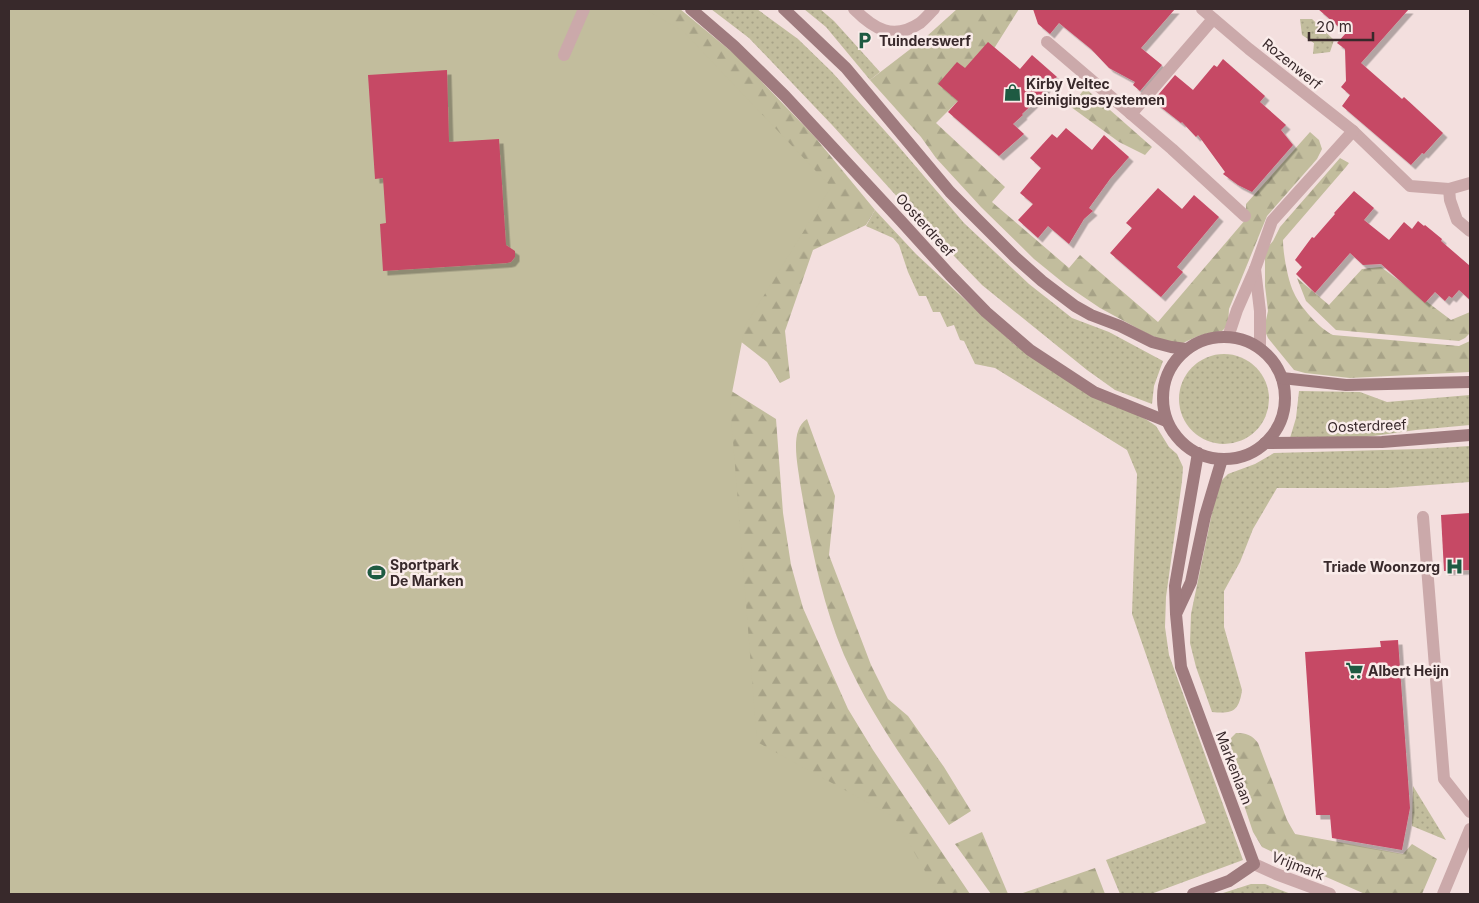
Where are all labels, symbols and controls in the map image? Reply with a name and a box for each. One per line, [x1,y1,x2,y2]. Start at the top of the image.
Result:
scale bar [1309,10,1373,42]
text: 20 m [1316,17,1352,36]
parking icon: Tuinderswerf [855,31,875,51]
place label: Tuinderswerf [879,32,971,49]
street label: Rozenwerf [1259,35,1325,93]
place label: Kirby Veltec Reinigingssystemen [1026,75,1165,108]
shop icon: Kirby Veltec Reinigingssystemen [1002,82,1022,102]
street label: Oosterdreef [893,190,958,260]
street label: Oosterdreef [1327,416,1407,435]
place label: Sportpark De Marken [390,556,464,589]
hospital icon: Triade Woonzorg [1444,557,1464,577]
place label: Triade Woonzorg [1323,558,1440,575]
sports icon: Sportpark De Marken [366,563,386,583]
supermarket icon: Albert Heijn [1344,661,1364,681]
place label: Albert Heijn [1368,662,1449,679]
street label: Markenlaan [1213,729,1256,807]
street label: Vrijmark [1269,848,1327,883]

